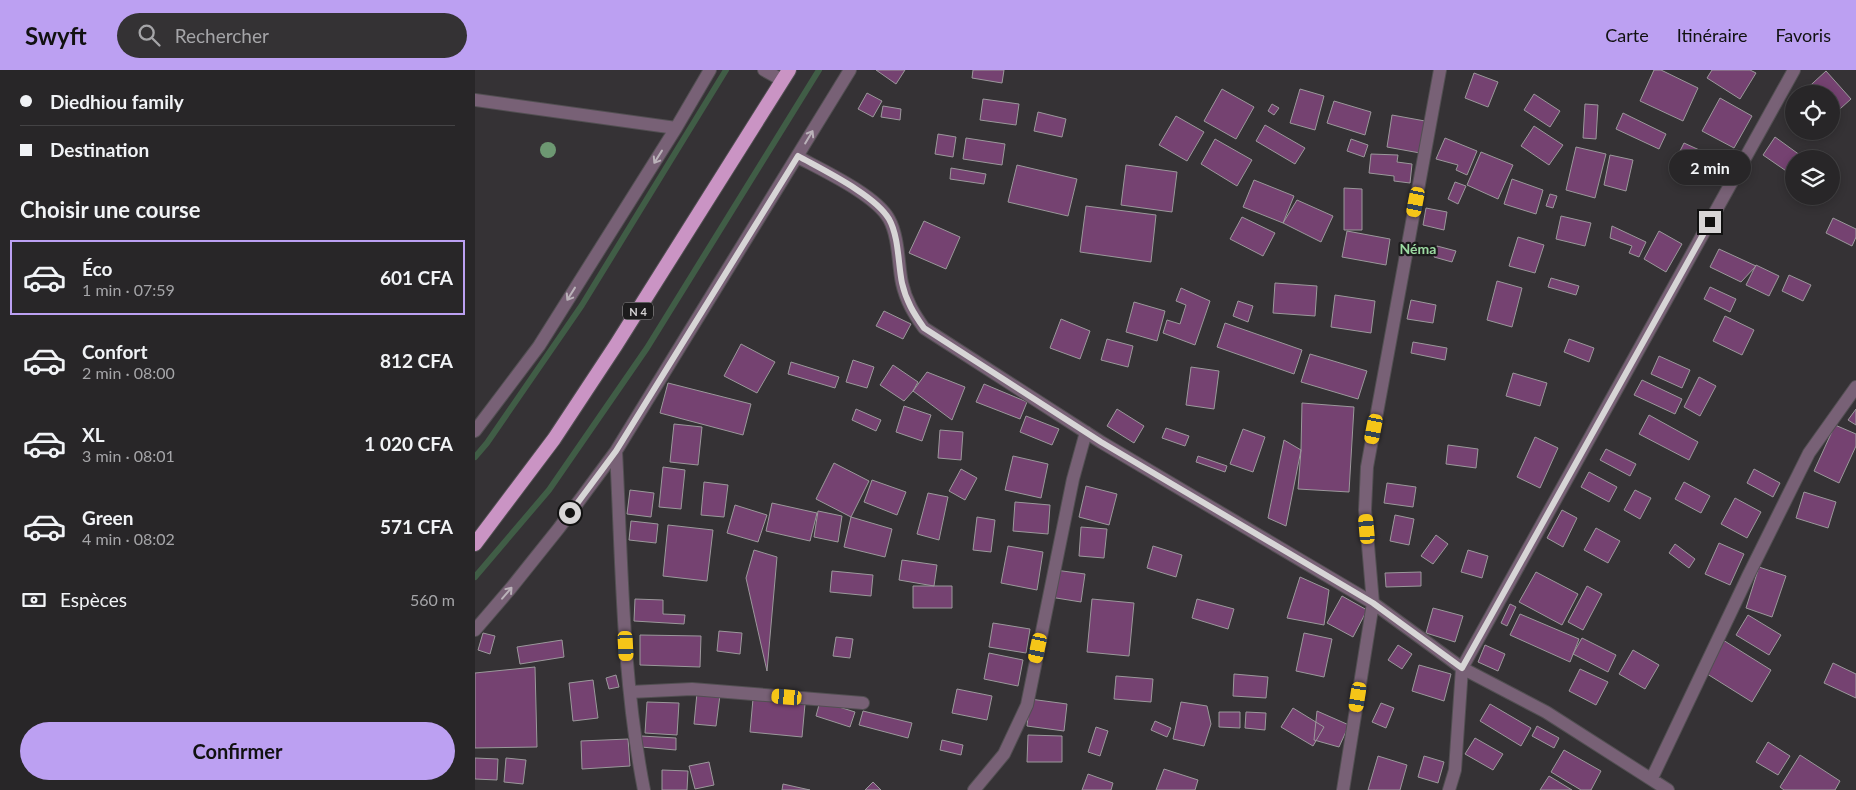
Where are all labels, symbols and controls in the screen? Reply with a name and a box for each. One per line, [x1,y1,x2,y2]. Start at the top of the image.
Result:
search box [117,13,467,58]
text: Swyft [25,21,87,50]
icon: search [135,21,163,49]
text: Rechercher [175,24,269,47]
text: Carte [1605,24,1649,46]
text: Itinéraire [1677,24,1747,46]
text: Favoris [1775,24,1831,46]
map controls [1785,85,1840,205]
button: locate [1785,85,1840,140]
text: Diedhiou family [50,90,184,113]
one-way arrow [805,131,815,145]
text: Destination [50,138,149,161]
one-way arrow [652,149,662,163]
callout: 2 min [1669,150,1751,184]
button: layers [1785,150,1840,205]
text: 2 min [1690,158,1730,177]
car [1405,186,1426,218]
text: Choisir une course [20,196,201,223]
route end [1699,211,1721,233]
district label: Néma [1400,240,1436,257]
icon: car [22,255,67,300]
text: Éco [82,257,112,280]
text: 601 CFA [380,266,453,289]
text: 1 min · 07:59 [82,280,175,299]
one-way arrow [566,287,576,301]
road number: N 4 [623,302,653,320]
icon: car [22,338,67,383]
text: Confort [82,340,147,363]
text: 812 CFA [380,349,453,372]
text: 2 min · 08:00 [82,363,175,382]
car [1363,413,1384,445]
icon: car [22,421,67,466]
text: XL [82,423,105,446]
text: 1 020 CFA [364,432,453,455]
text: 3 min · 08:01 [82,446,175,465]
route start [559,502,581,524]
icon: car [22,504,67,549]
text: Green [82,506,133,529]
car [1358,513,1375,545]
text: 571 CFA [380,515,453,538]
text: 4 min · 08:02 [82,529,175,548]
icon: cash [20,586,48,614]
one-way arrow [501,586,513,599]
text: Espèces [60,588,127,611]
text: 560 m [410,590,455,609]
car [617,631,634,661]
car [1027,632,1048,664]
car [1348,681,1367,713]
car [771,688,802,706]
button: Confirmer [20,722,455,780]

